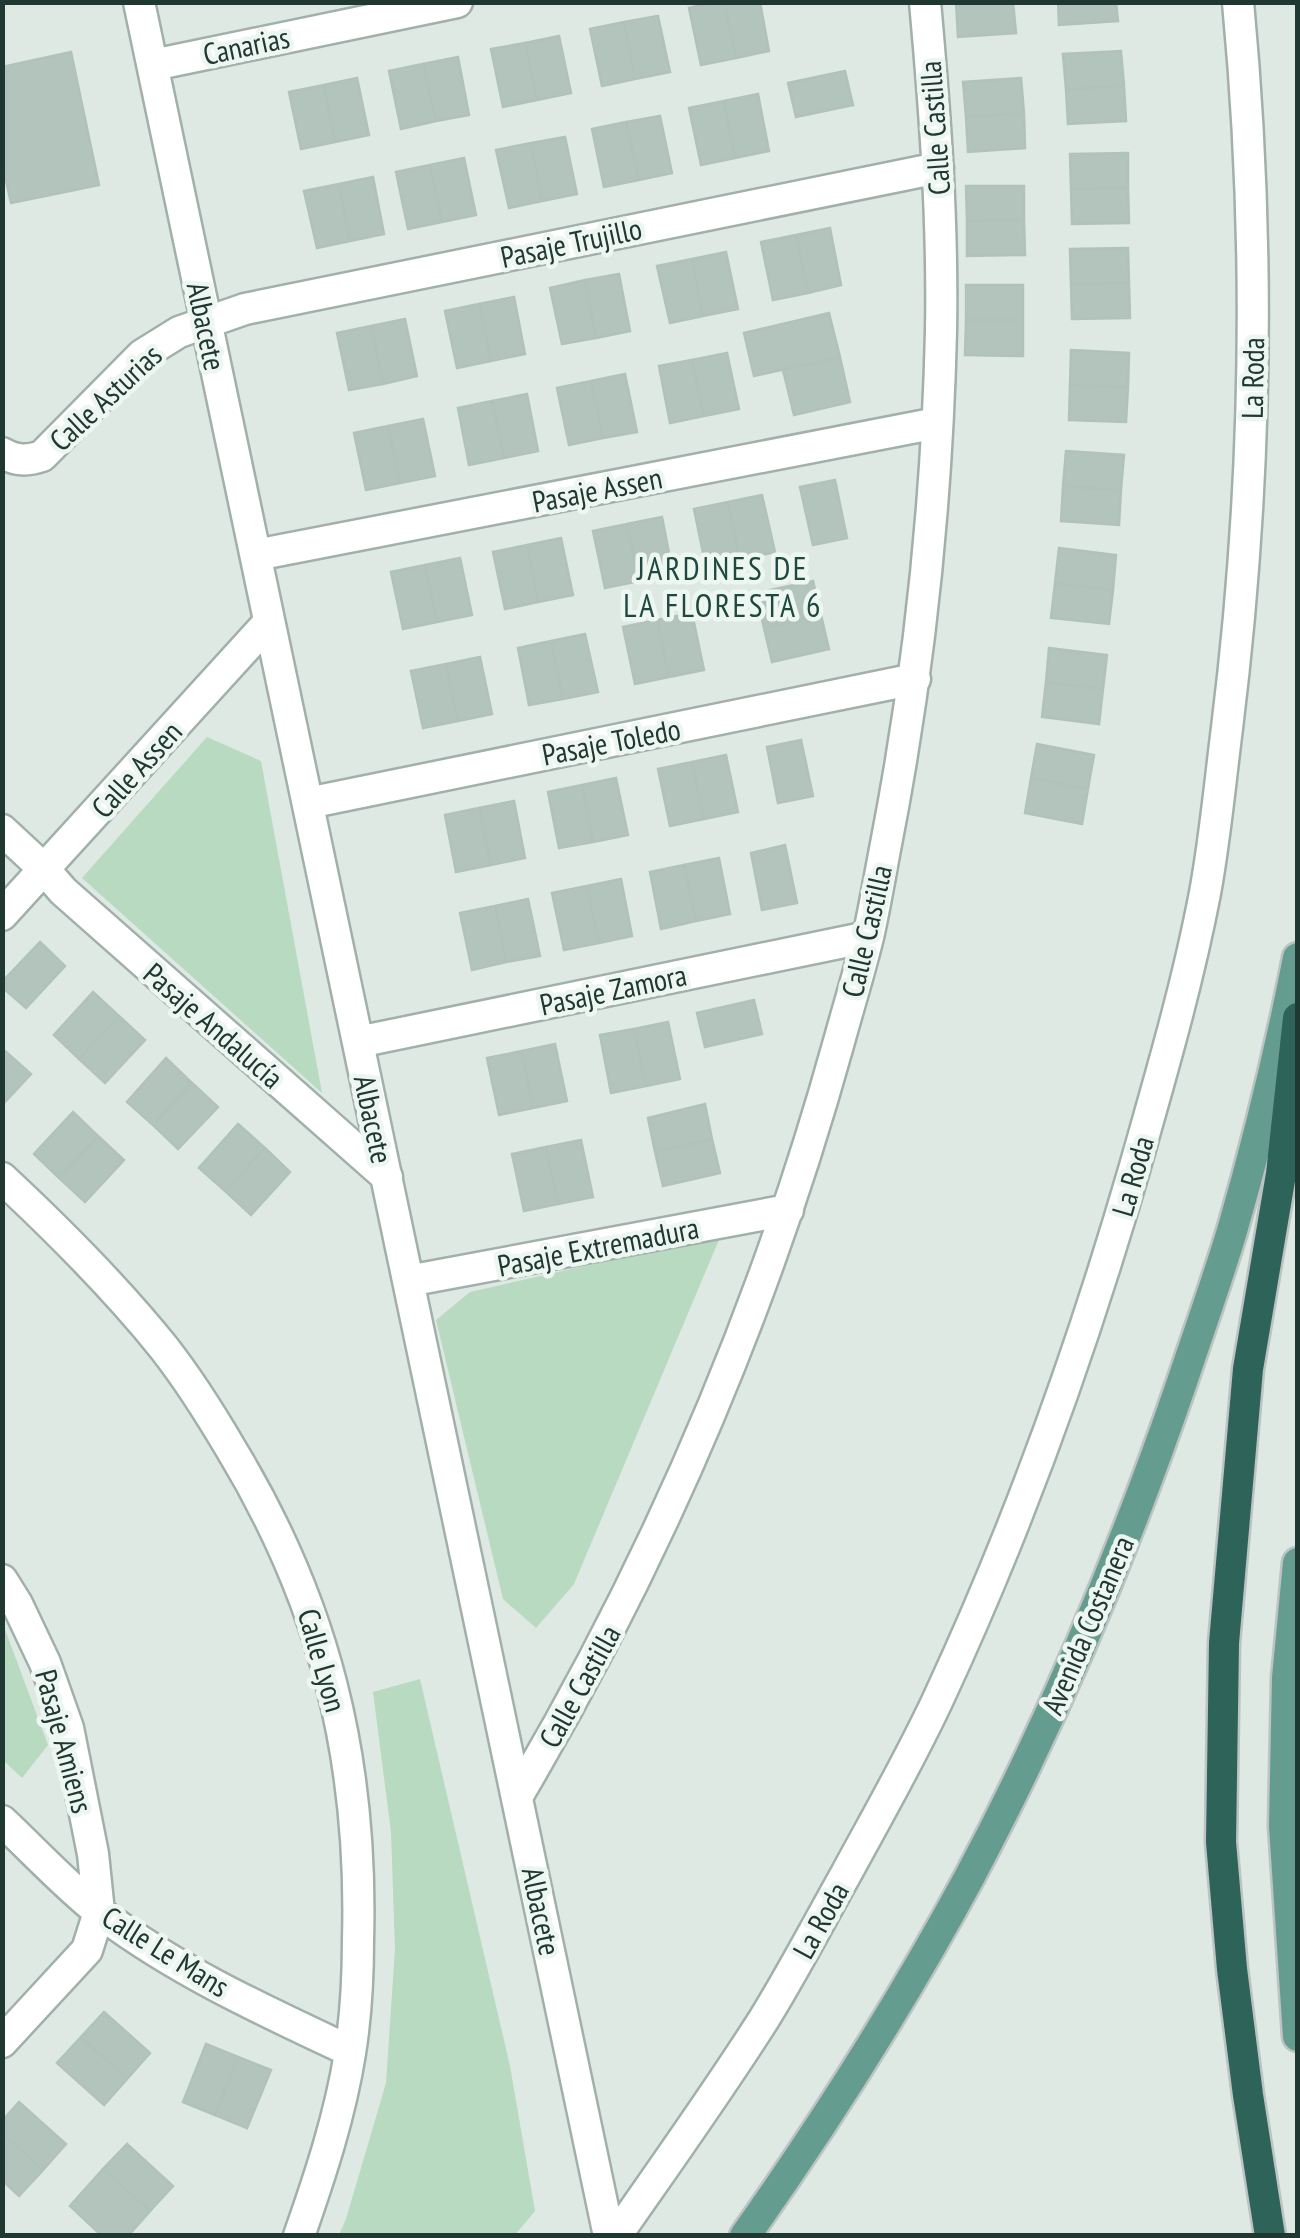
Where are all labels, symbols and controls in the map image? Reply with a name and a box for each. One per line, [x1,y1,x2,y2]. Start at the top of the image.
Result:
street label: Canarias [199,17,293,73]
street label: Calle Castilla [910,60,958,196]
street label: Pasaje Trujillo [497,208,645,276]
street label: Albacete [179,278,235,374]
street label: Calle Asturias [41,335,169,459]
street label: La Roda [1232,337,1272,419]
street label: Pasaje Assen [529,457,665,521]
district label: JARDINES DE LA FLORESTA 6 [623,547,823,626]
street label: Pasaje Toledo [539,709,683,773]
street label: Calle Assen [82,712,190,826]
street label: Calle Castilla [832,861,900,1001]
street label: Pasaje Andalucía [136,954,292,1096]
street label: Pasaje Zamora [536,954,690,1024]
street label: Albacete [346,1071,402,1167]
street label: La Roda [1102,1131,1162,1221]
street label: Pasaje Extremadura [494,1207,702,1285]
street label: Avenida Costanera [1032,1530,1142,1720]
street label: Calle Lyon [290,1604,356,1716]
street label: Calle Castilla [529,1618,629,1754]
street label: Pasaje Amiens [27,1665,103,1817]
street label: Albacete [514,1863,570,1959]
street label: La Roda [783,1875,857,1965]
street label: Calle Le Mans [95,1897,237,2005]

